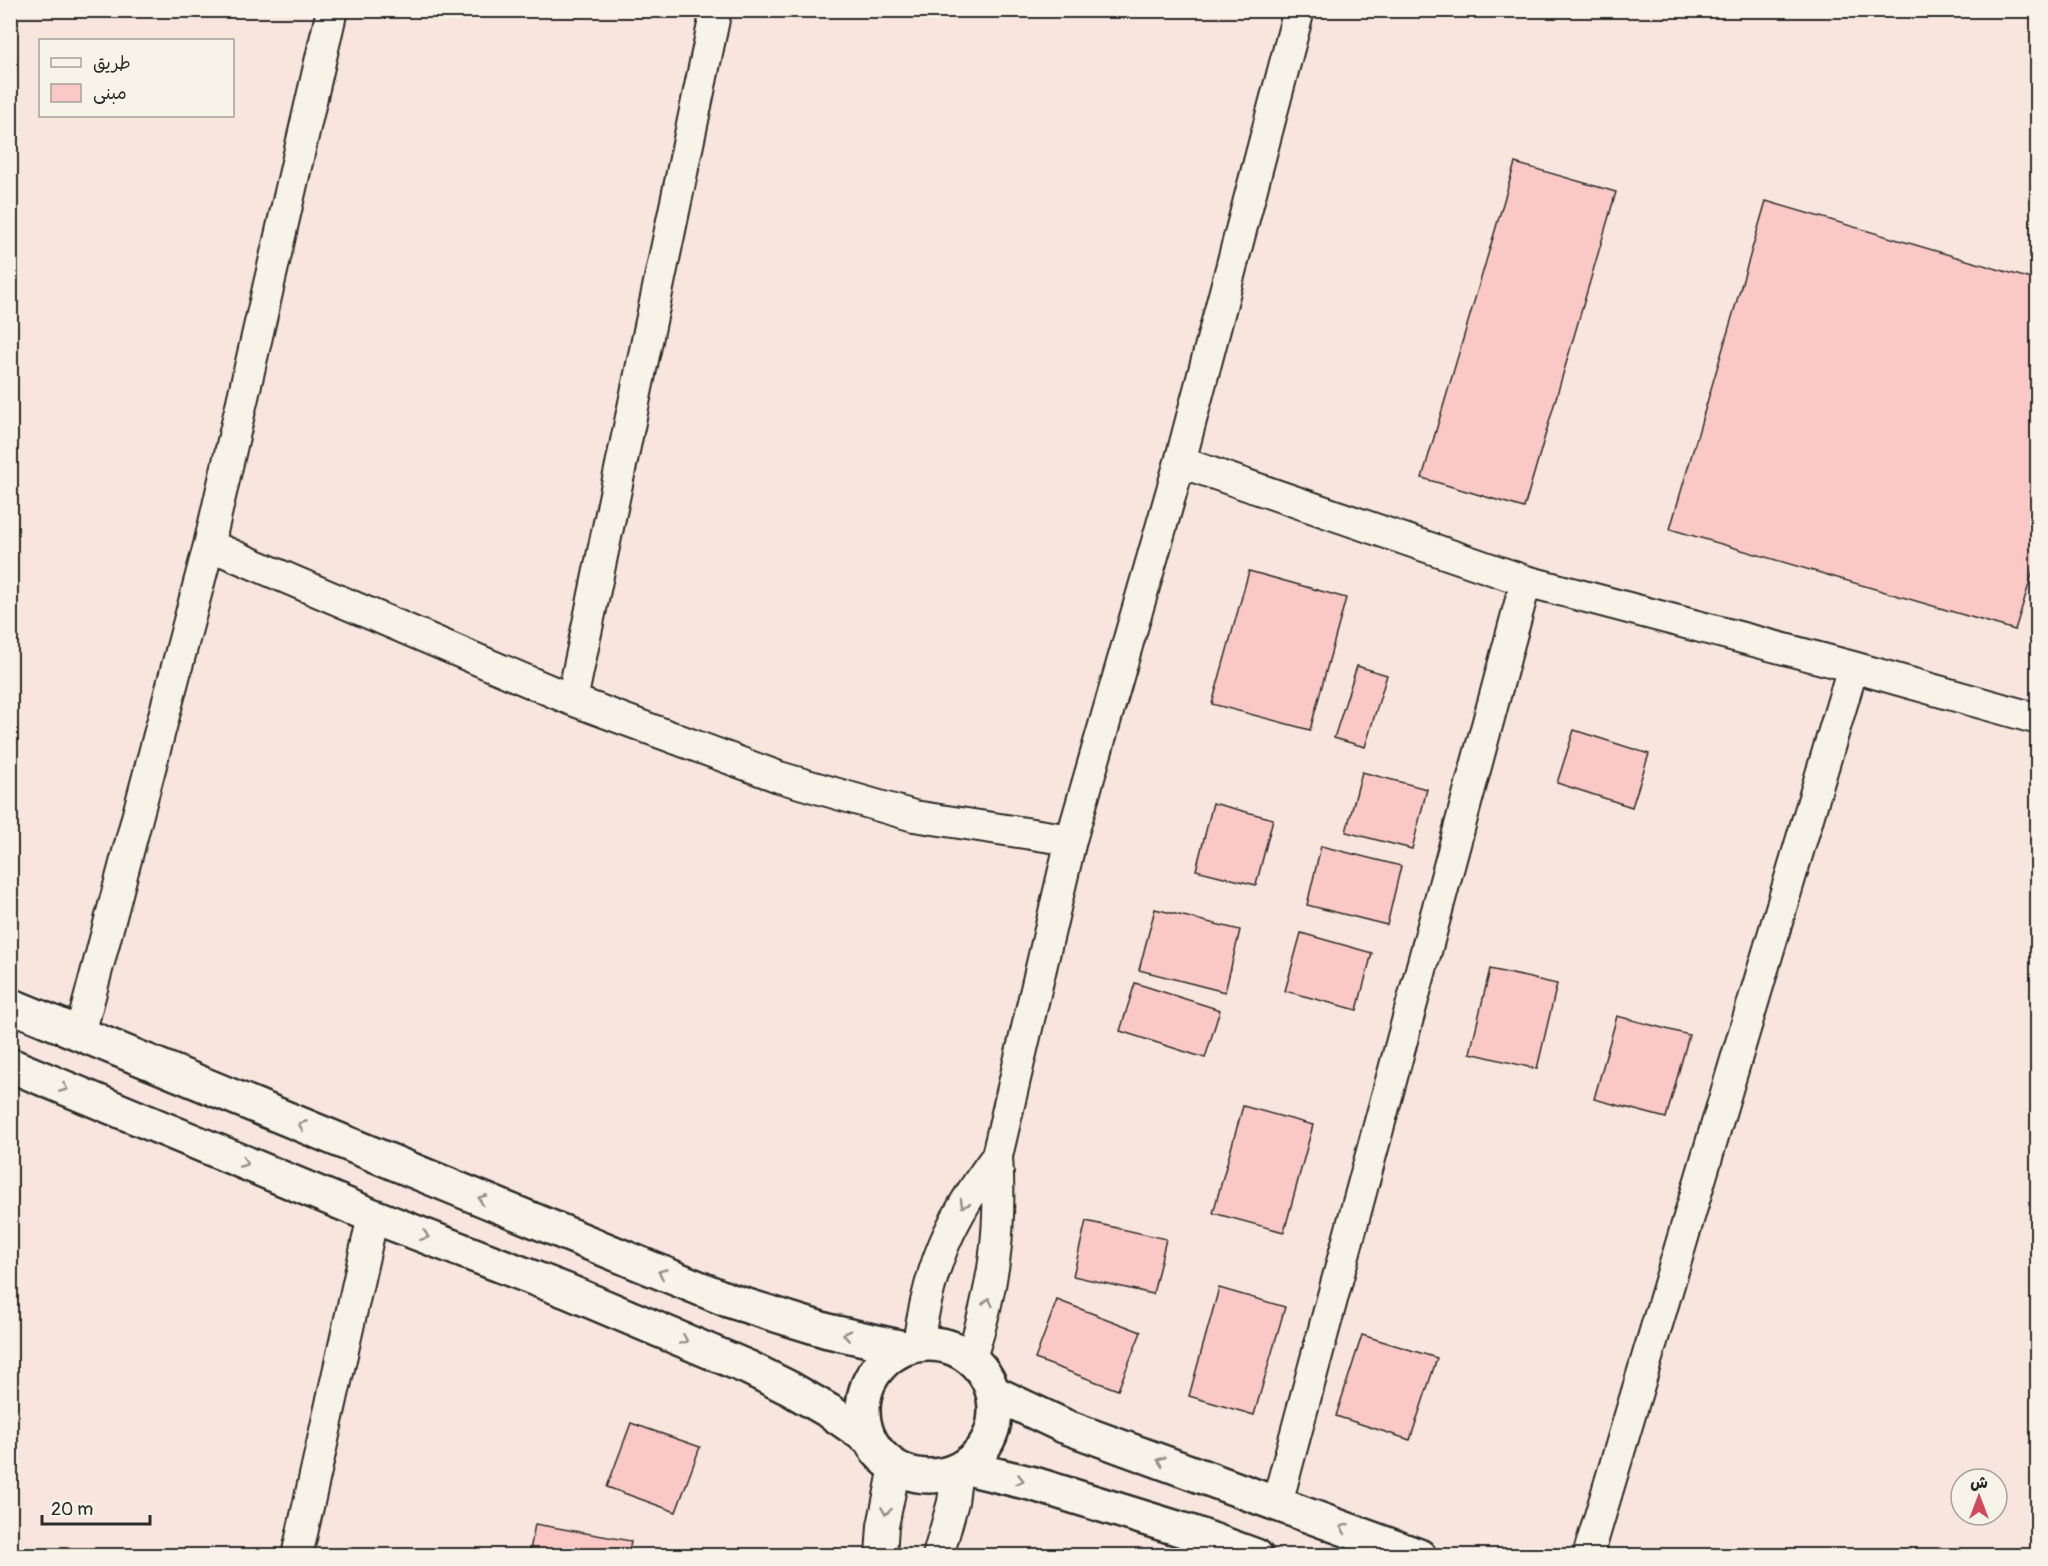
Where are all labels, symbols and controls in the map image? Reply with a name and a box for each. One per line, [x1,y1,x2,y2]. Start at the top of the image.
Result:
legend [39,39,234,117]
text: طريق [93,52,131,75]
text: مبنى [93,82,127,105]
one-way arrow [58,1080,69,1092]
one-way arrow [297,1120,308,1132]
one-way arrow [238,1156,249,1168]
one-way arrow [477,1194,488,1206]
one-way arrow [959,1198,971,1208]
one-way arrow [419,1229,430,1242]
one-way arrow [658,1268,669,1280]
one-way arrow [980,1297,993,1307]
one-way arrow [842,1330,852,1343]
one-way arrow [677,1333,688,1345]
one-way arrow [1156,1456,1167,1469]
north arrow [1949,1467,2009,1527]
one-way arrow [1014,1473,1025,1485]
text: ش [1970,1473,1988,1493]
scale bar [42,1488,150,1526]
text: 20 m [51,1498,93,1521]
one-way arrow [880,1506,892,1515]
one-way arrow [1339,1523,1350,1535]

